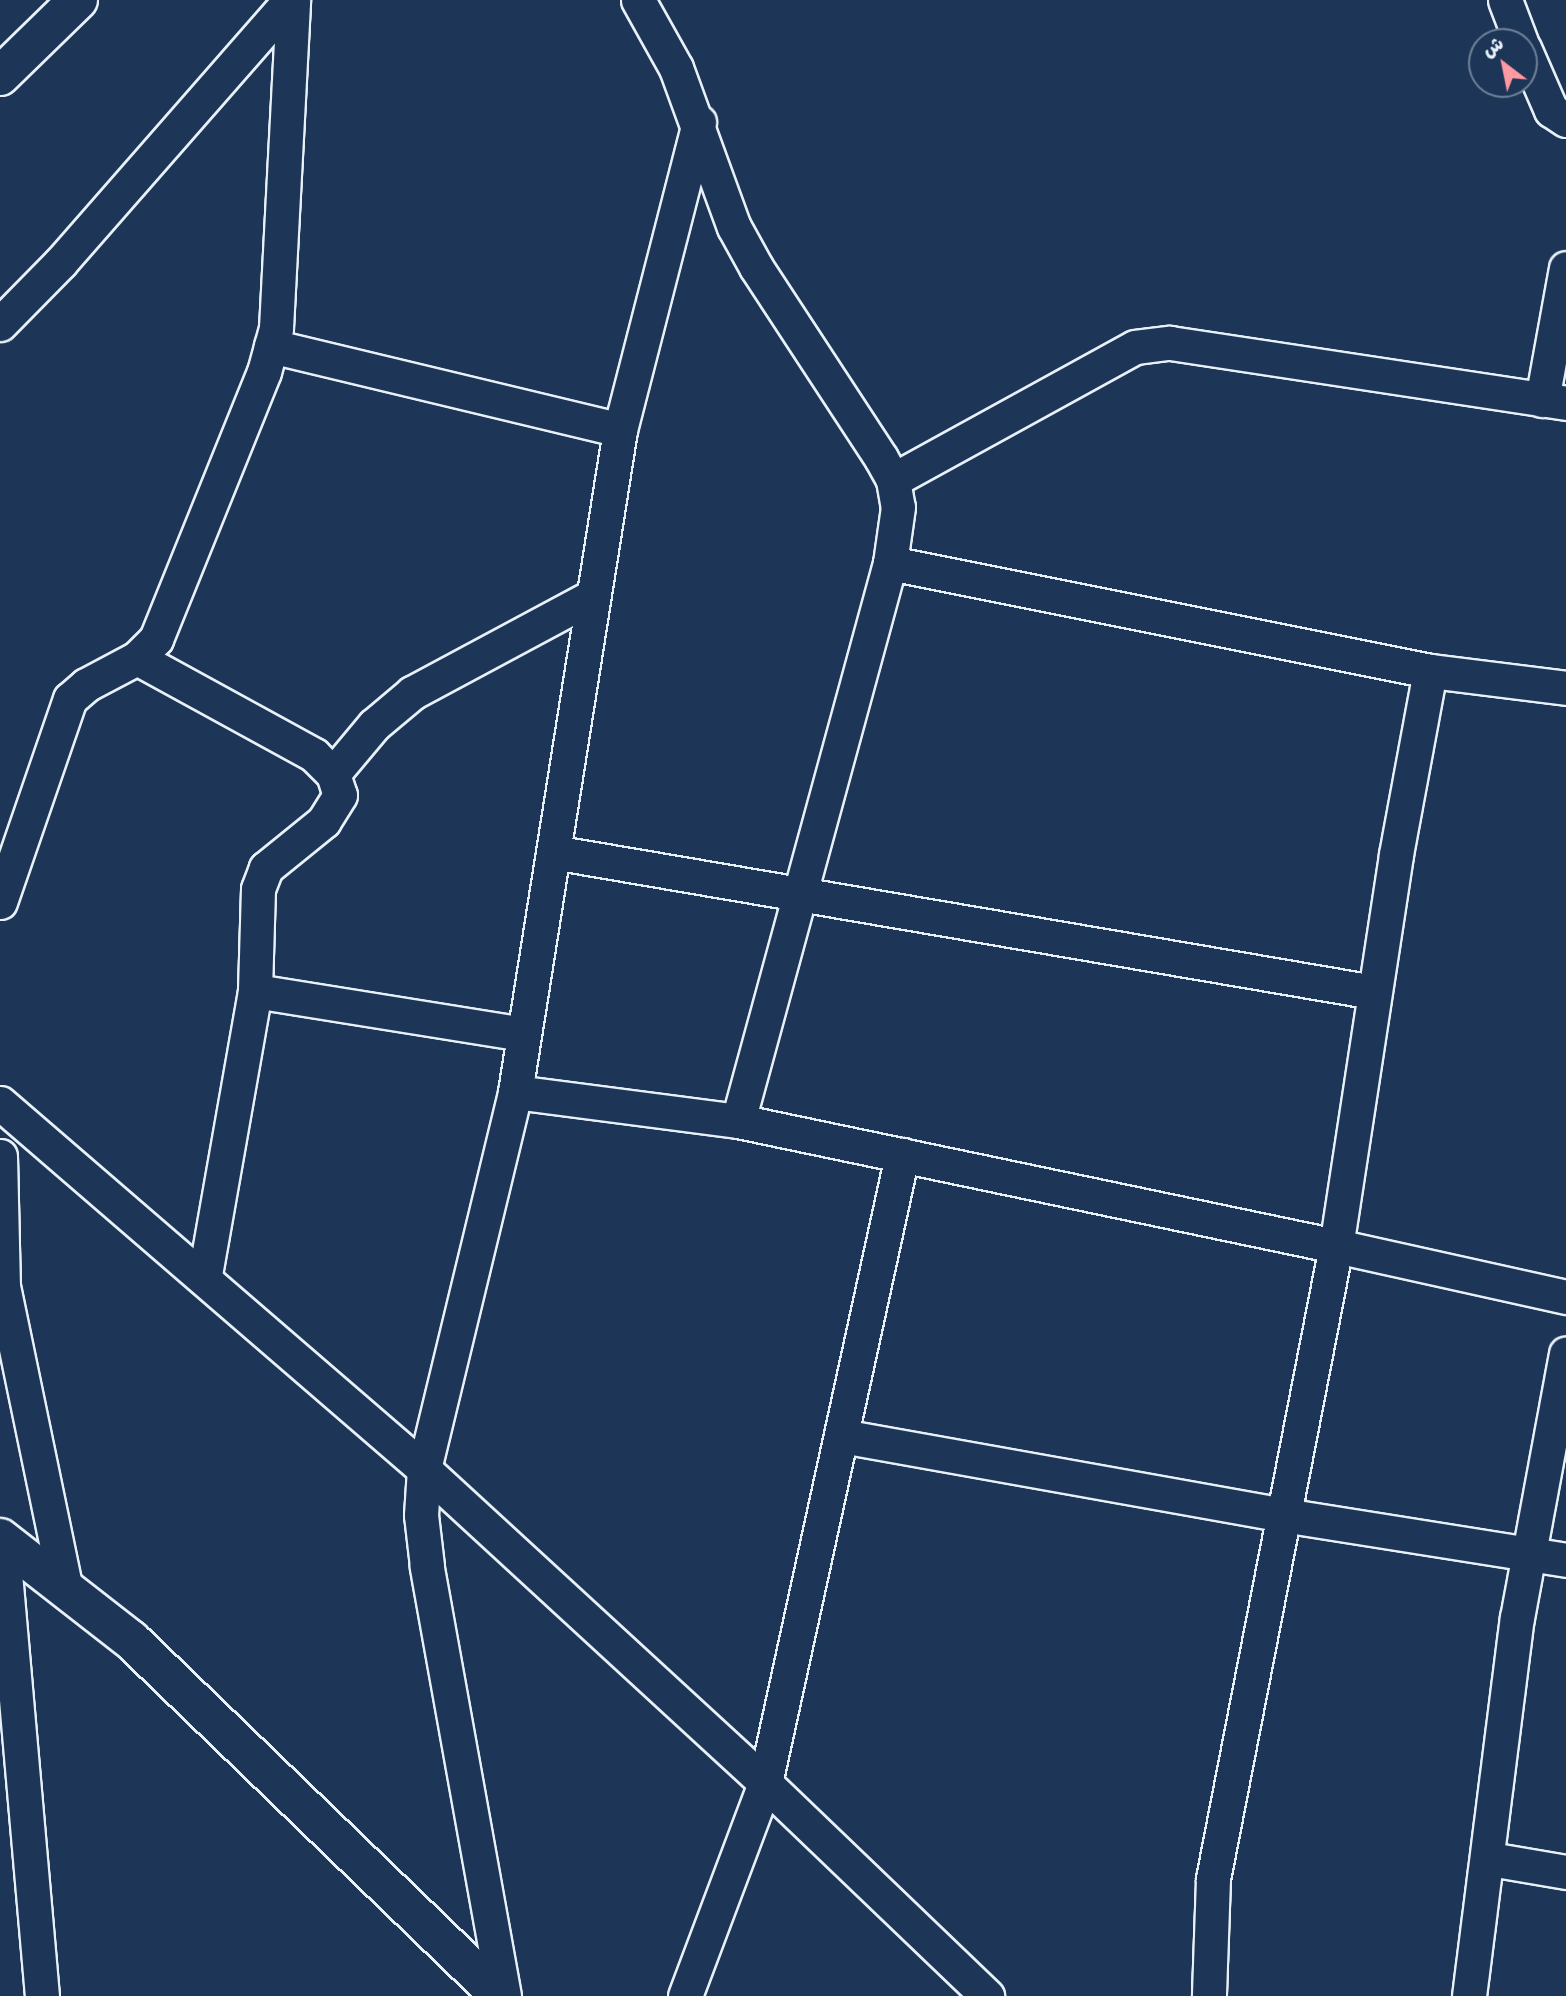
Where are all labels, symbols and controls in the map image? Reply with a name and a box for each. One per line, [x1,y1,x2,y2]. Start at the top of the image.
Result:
north arrow [1468,28,1538,98]
text: ش [1478,31,1508,62]

